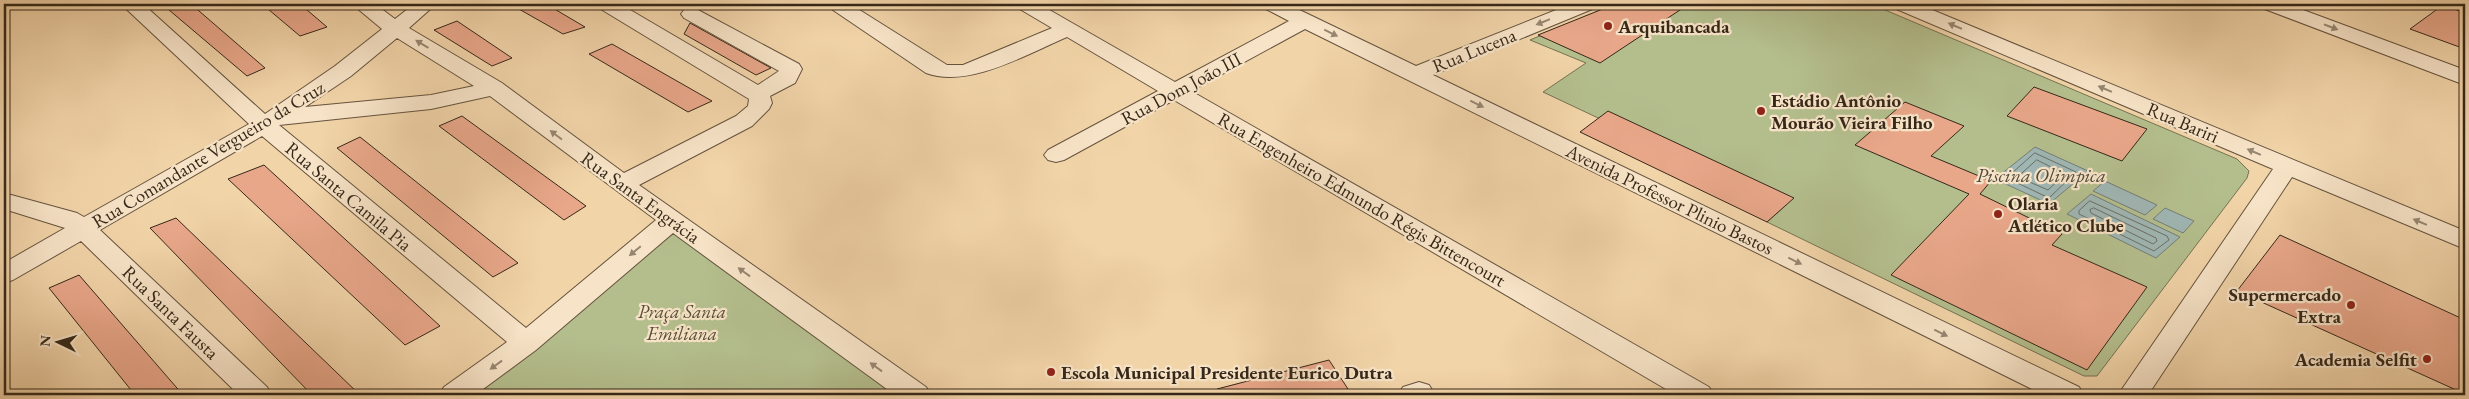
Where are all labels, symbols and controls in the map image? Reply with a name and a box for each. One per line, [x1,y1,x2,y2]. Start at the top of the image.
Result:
place label: Arquibancada [1617,14,1730,39]
one-way arrow [1535,18,1550,26]
marker: Arquibancada [1602,20,1614,32]
street label: Rua Lucena [1429,22,1520,79]
one-way arrow [1948,22,1962,30]
one-way arrow [2324,23,2339,31]
one-way arrow [1324,29,1338,37]
one-way arrow [415,40,428,49]
street label: Rua Dom João III [1117,46,1246,131]
street label: Rua Comandante Vergueiro da Cruz [87,74,330,234]
one-way arrow [2098,85,2112,93]
place label: Estádio Antônio Mourão Vieira Filho [1771,88,1933,135]
street label: Rua Bariri [2143,96,2223,149]
one-way arrow [1470,100,1484,108]
marker: Estádio Antônio Mourão Vieira Filho [1755,105,1767,117]
street label: Rua Engenheiro Edmundo Régis Bittencourt [1213,107,1510,292]
one-way arrow [549,130,563,140]
street label: Rua Santa Camila Pia [280,136,418,257]
street label: Avenida Professor Plinio Bastos [1561,138,1778,261]
street label: Rua Santa Engrácia [576,146,706,249]
one-way arrow [2247,148,2261,156]
water label: Piscina Olimpica [1976,162,2106,188]
place label: Olaria Atlético Clube [2007,191,2124,238]
marker: Olaria Atlético Clube [1992,208,2004,220]
one-way arrow [2412,218,2427,226]
one-way arrow [629,246,642,257]
one-way arrow [1788,257,1803,265]
street label: Rua Santa Fausta [117,260,225,365]
one-way arrow [738,267,751,277]
place label: Supermercado Extra [2228,282,2342,329]
park label: Praça Santa Emiliana [638,299,726,346]
marker: Supermercado Extra [2345,299,2357,311]
north arrow [32,316,82,366]
one-way arrow [1934,329,1948,337]
text: N [36,334,55,347]
place label: Academia Selfit [2294,347,2417,372]
marker: Academia Selfit [2421,353,2433,365]
one-way arrow [489,360,503,370]
place label: Escola Municipal Presidente Eurico Dutra [1061,360,1393,385]
one-way arrow [869,362,883,372]
marker: Escola Municipal Presidente Eurico Dutra [1045,366,1057,378]

